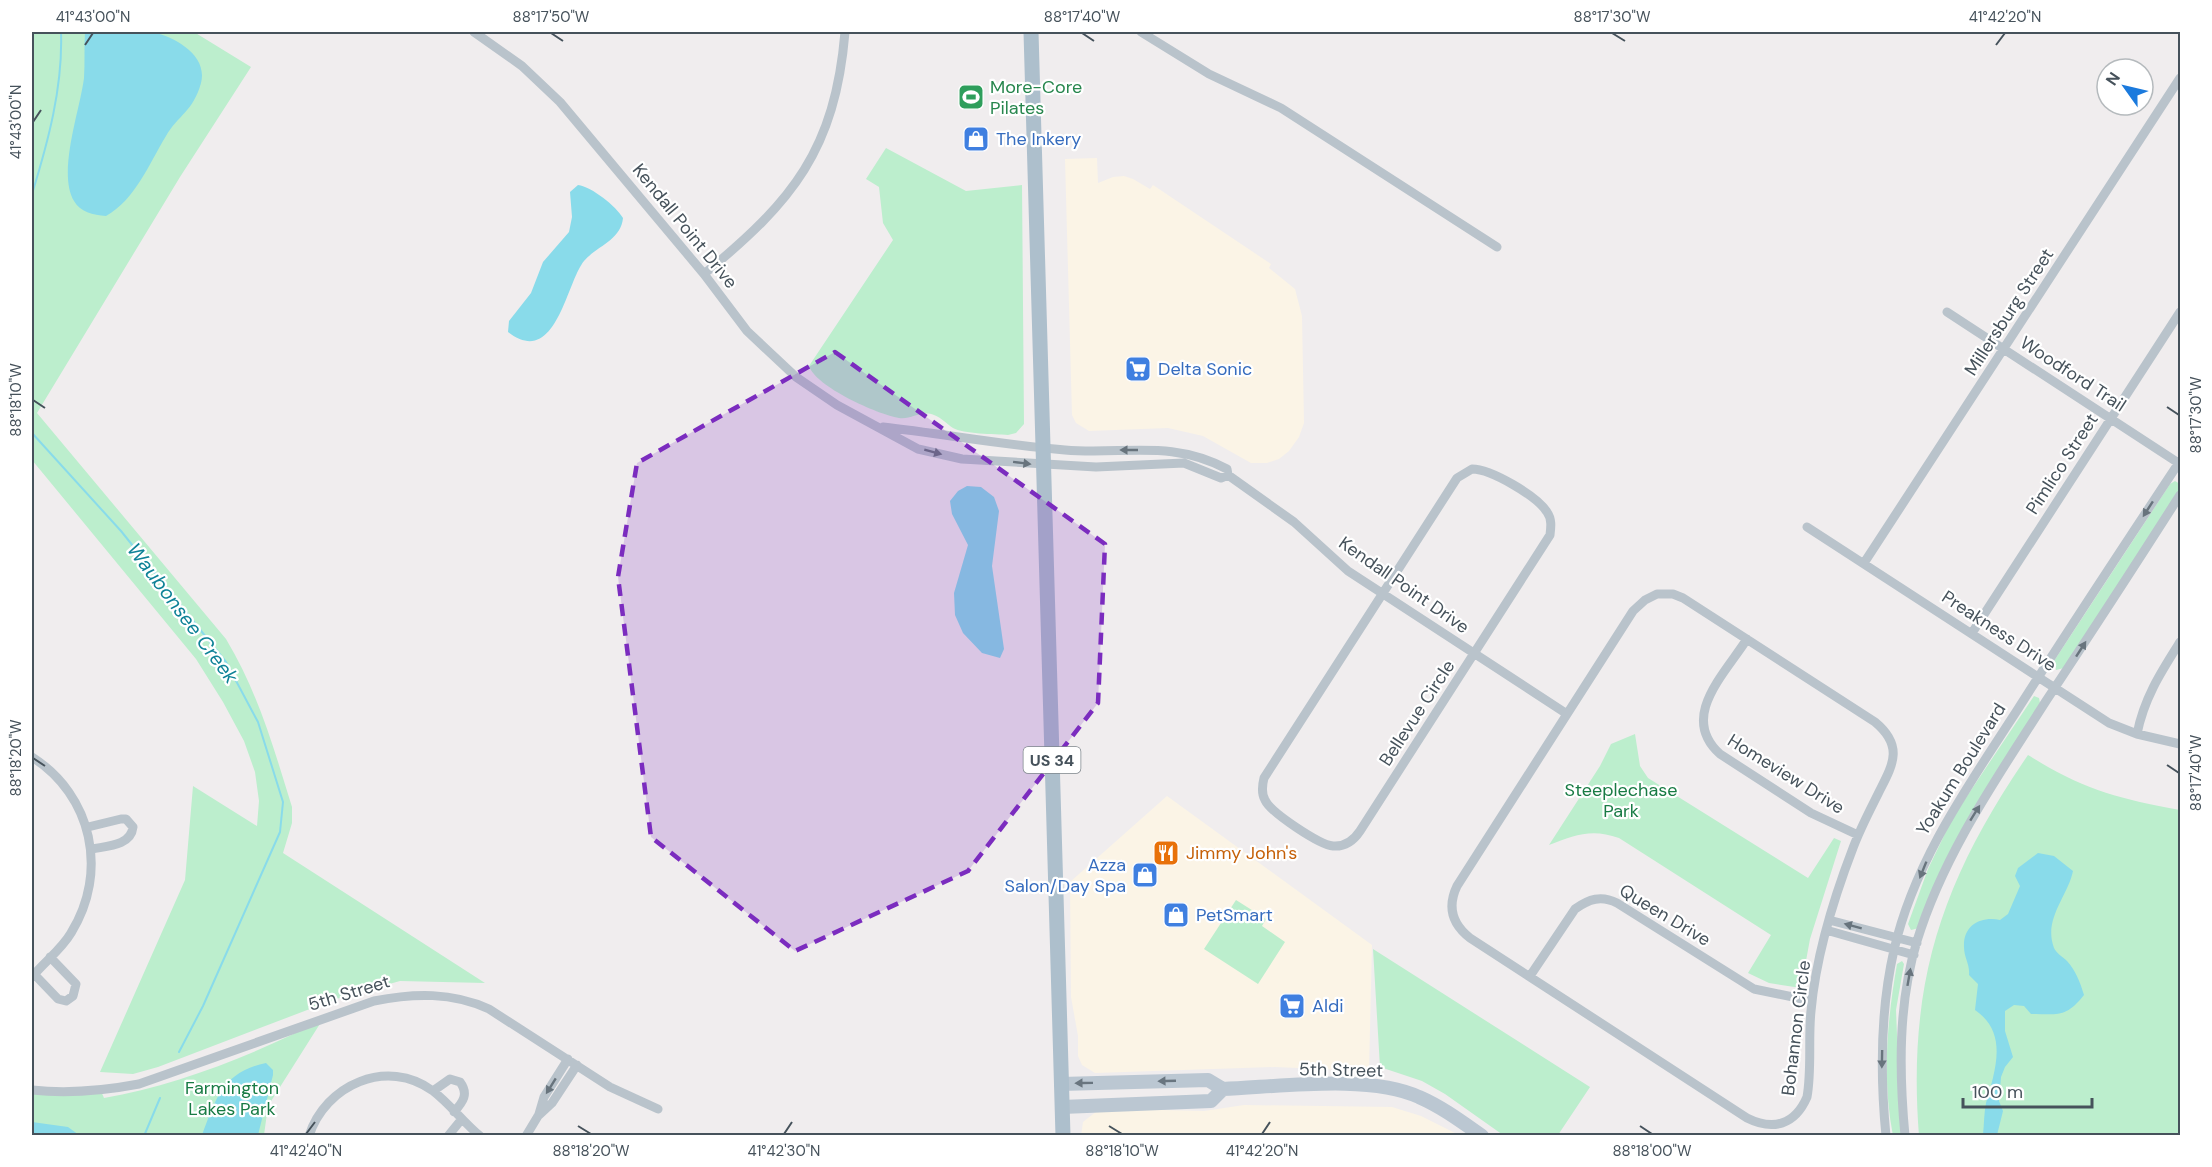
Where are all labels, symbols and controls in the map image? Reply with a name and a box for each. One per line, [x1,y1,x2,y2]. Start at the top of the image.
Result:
text: 41°43'00"N [56,7,130,27]
text: 88°17'50"W [513,7,590,27]
text: 88°17'40"W [1044,7,1121,27]
text: 88°17'30"W [1574,7,1651,27]
text: 41°42'20"N [1969,7,2041,27]
north arrow [2095,57,2155,117]
text: N [2101,68,2125,90]
place label: More-Core Pilates [990,75,1082,120]
sports icon: More-Core Pilates [956,82,986,112]
text: 41°43'00"N [6,85,26,159]
shop icon: The Inkery [961,124,991,154]
place label: The Inkery [996,127,1081,151]
street label: Kendall Point Drive [627,159,743,293]
street label: Millersburg Street [1959,244,2059,380]
street label: Woodford Trail [2015,331,2131,417]
supermarket icon: Delta Sonic [1123,354,1153,384]
place label: Delta Sonic [1158,357,1252,381]
text: 88°18'10"W [6,363,26,437]
text: 88°17'30"W [2186,376,2206,453]
street label: Pimlico Street [2020,409,2104,519]
one-way arrow [1119,445,1138,455]
one-way arrow [923,448,942,458]
one-way arrow [1013,458,1032,468]
one-way arrow [2143,501,2154,518]
street label: Kendall Point Drive [1334,531,1474,639]
water label: Waubonsee Creek [122,537,245,689]
street label: Preakness Drive [1937,585,2061,677]
one-way arrow [2075,641,2086,657]
street label: Bellevue Circle [1374,655,1460,771]
street label: Yoakum Boulevard [1911,698,2011,840]
text: 88°18'20"W [6,719,26,797]
street label: Homeview Drive [1723,728,1849,820]
text: 88°17'40"W [2186,734,2206,811]
road number: US 34 [1024,747,1080,773]
park label: Steeplechase Park [1565,778,1677,823]
one-way arrow [1969,805,1980,821]
restaurant icon: Jimmy John's [1151,838,1181,868]
place label: Jimmy John's [1186,841,1297,865]
place label: Azza Salon/Day Spa [1004,853,1126,898]
shop icon: Azza Salon/Day Spa [1130,860,1160,890]
one-way arrow [1918,861,1927,879]
street label: Queen Drive [1615,878,1715,952]
shop icon: PetSmart [1161,900,1191,930]
place label: PetSmart [1196,903,1273,927]
one-way arrow [1843,921,1861,930]
street label: Bohannon Circle [1776,959,1816,1097]
one-way arrow [1905,968,1914,987]
street label: 5th Street [305,969,393,1017]
supermarket icon: Aldi [1277,991,1307,1021]
place label: Aldi [1312,994,1344,1018]
one-way arrow [1877,1050,1887,1069]
street label: 5th Street [1299,1057,1383,1083]
scale bar [1963,1071,2092,1109]
park label: Farmington Lakes Park [185,1076,279,1121]
one-way arrow [1157,1076,1176,1086]
one-way arrow [545,1078,556,1094]
one-way arrow [1074,1079,1093,1088]
text: 100 m [1972,1080,2023,1104]
text: 41°42'40"N [270,1141,342,1161]
text: 88°18'20"W [552,1141,630,1161]
text: 41°42'30"N [748,1141,820,1161]
text: 88°18'10"W [1085,1141,1159,1161]
text: 41°42'20"N [1226,1141,1298,1161]
text: 88°18'00"W [1613,1141,1692,1161]

